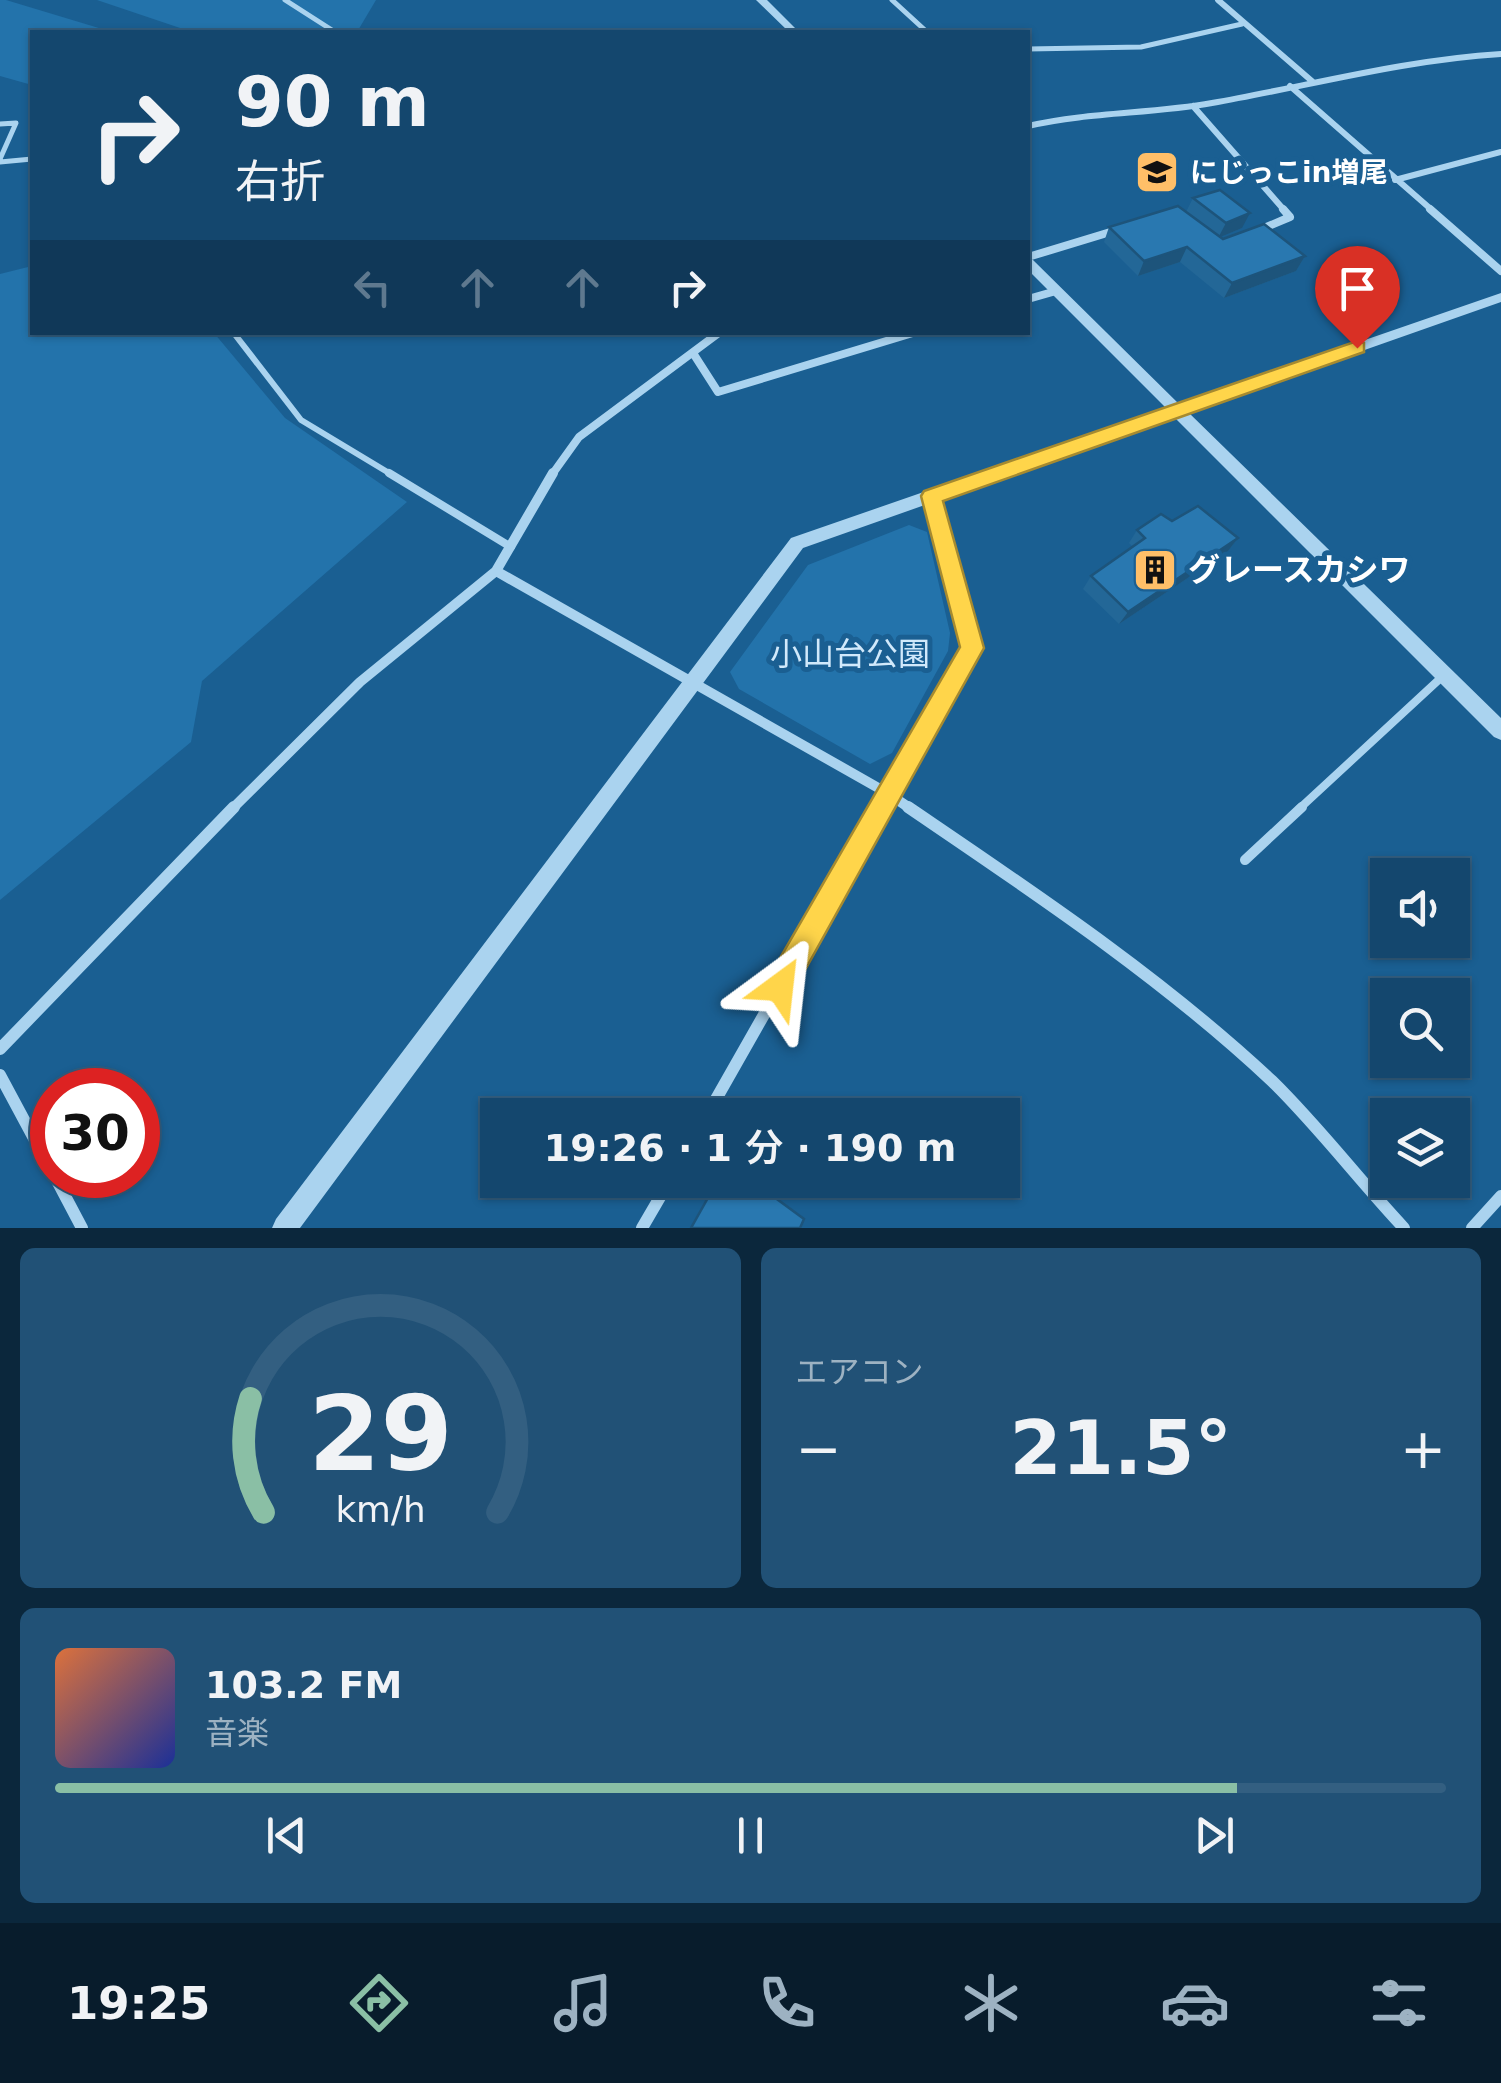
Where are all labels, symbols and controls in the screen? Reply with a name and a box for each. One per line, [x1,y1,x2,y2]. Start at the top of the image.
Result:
text: 90 m [235,61,430,143]
icon: right [70,70,200,200]
school or university icon: にじっこin増尾 [1134,149,1180,195]
text: 右折 [235,155,325,208]
place label: にじっこin増尾 [1190,156,1388,189]
pin [1315,246,1400,349]
icon: left [345,260,400,315]
icon: ahead [450,260,505,315]
icon: ahead [555,260,610,315]
icon: right [660,260,715,315]
icon: arrive [1330,261,1385,316]
building icon: グレースカシワ [1132,547,1178,593]
place label: グレースカシワ [1188,551,1410,589]
park label: 小山台公園 [770,635,930,673]
map controls [1370,858,1470,1198]
button: sound [1370,858,1470,958]
position arrow [728,935,832,1039]
button: search [1370,978,1470,1078]
speed limit sign: 30 [30,1068,160,1198]
button: layers [1370,1098,1470,1198]
text: 19:26 · 1 分 · 190 m [544,1126,956,1170]
text: エアコン [796,1353,924,1391]
text: 29 [308,1373,453,1495]
text: 21.5° [1009,1404,1232,1492]
text: − [796,1417,842,1481]
text: + [1400,1417,1446,1481]
text: km/h [335,1489,425,1530]
text: 103.2 FM [205,1663,402,1707]
text: 音楽 [205,1714,269,1752]
icon: previous [259,1808,314,1863]
icon: pause [723,1808,778,1863]
icon: next [1187,1808,1242,1863]
icon: directions [344,1968,414,2038]
icon: music [548,1968,618,2038]
icon: phone [752,1968,822,2038]
icon: climate [956,1968,1026,2038]
icon: car [1160,1968,1230,2038]
icon: filters [1364,1968,1434,2038]
text: 19:25 [67,1977,210,2030]

